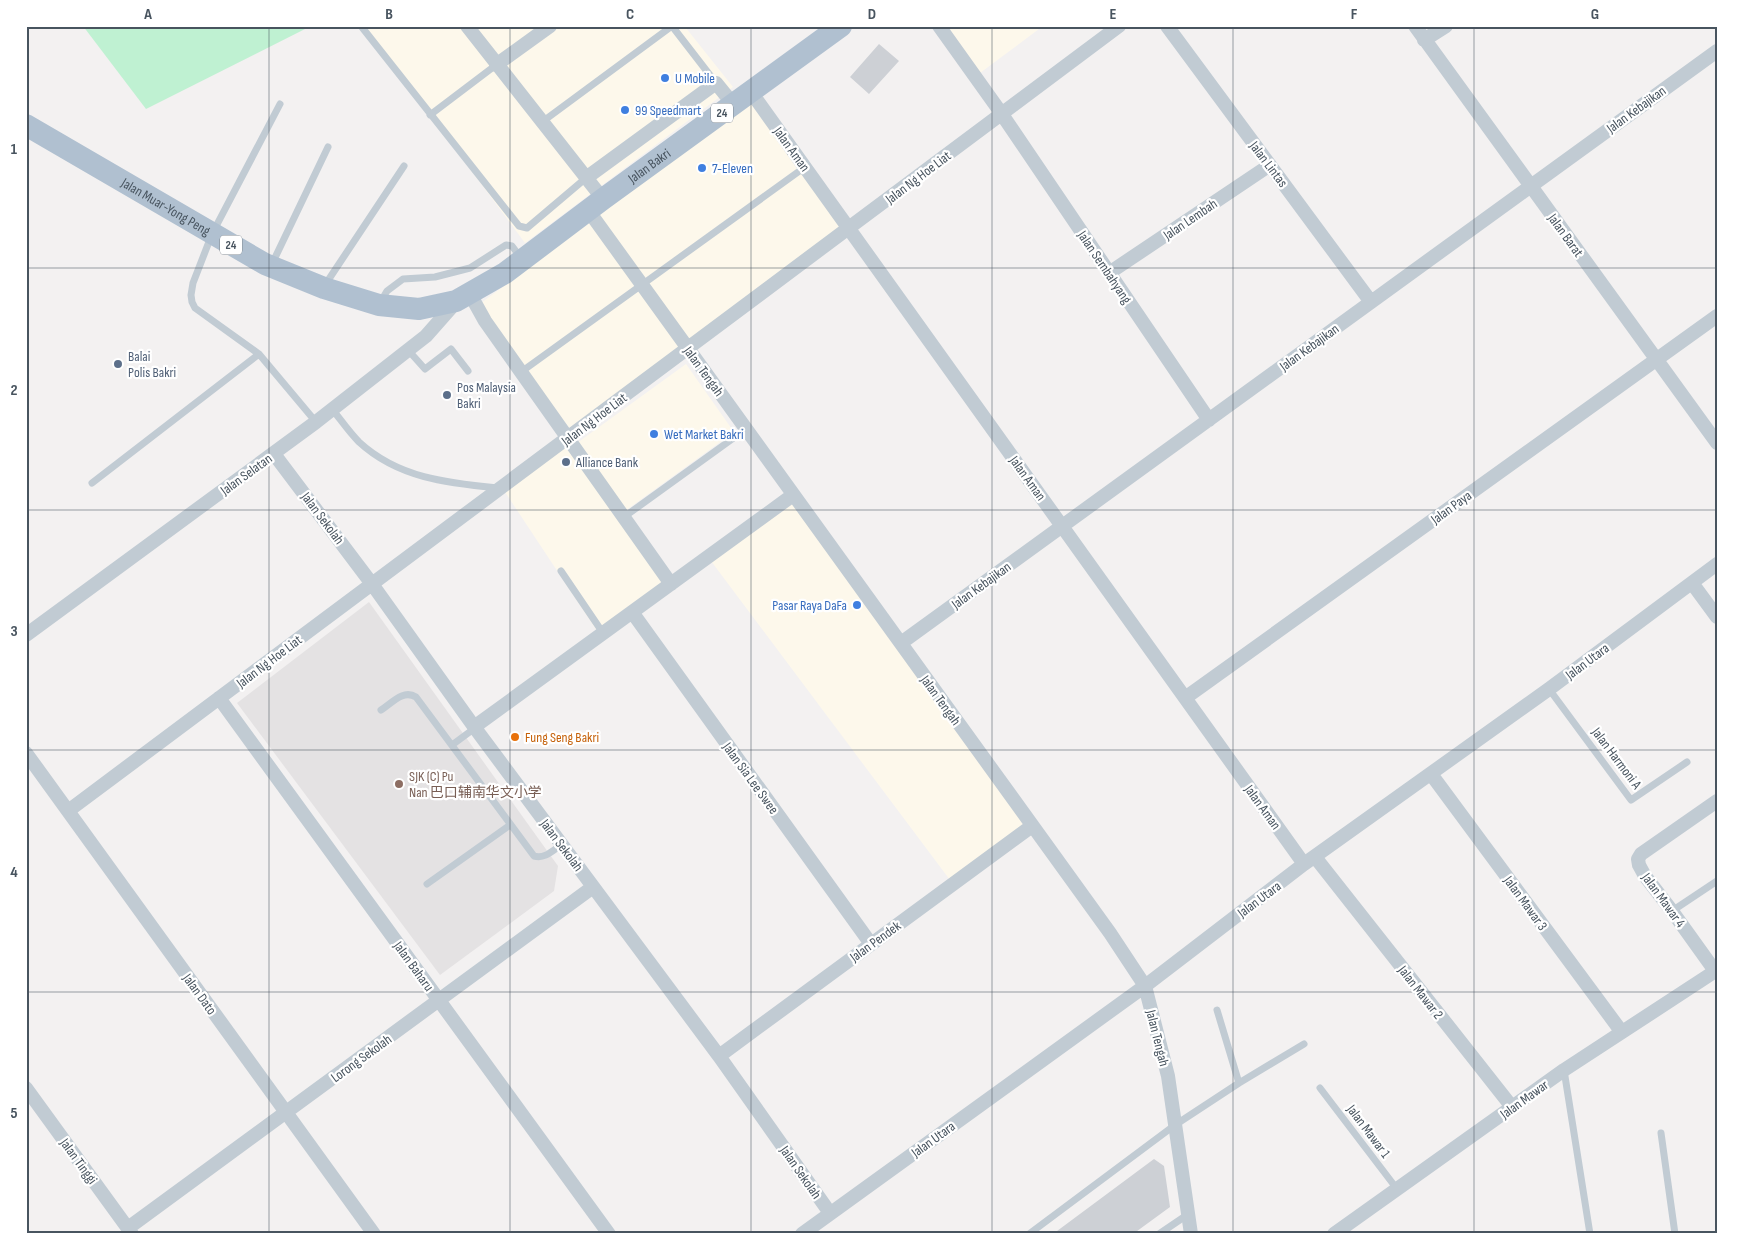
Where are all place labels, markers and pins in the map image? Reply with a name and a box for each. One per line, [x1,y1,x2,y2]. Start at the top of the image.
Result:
place label: U Mobile [675,70,715,87]
marker: U Mobile [659,72,671,84]
place label: 99 Speedmart [635,102,701,119]
marker: 99 Speedmart [619,104,631,116]
place label: 7-Eleven [712,160,753,177]
marker: 7-Eleven [696,162,708,174]
place label: Balai Polis Bakri [128,348,176,381]
marker: Balai Polis Bakri [112,358,124,370]
place label: Pos Malaysia Bakri [457,379,516,412]
marker: Pos Malaysia Bakri [441,389,453,401]
place label: Wet Market Bakri [664,426,744,443]
marker: Wet Market Bakri [648,428,660,440]
place label: Alliance Bank [575,454,639,471]
marker: Alliance Bank [560,456,572,468]
place label: Pasar Raya DaFa [772,597,847,614]
marker: Pasar Raya DaFa [851,599,863,611]
place label: Fung Seng Bakri [525,729,599,746]
marker: Fung Seng Bakri [509,731,521,743]
place label: SJK (C) Pu Nan 巴口辅南华文小学 [409,768,542,801]
marker: SJK (C) Pu Nan 巴口辅南华文小学 [393,778,405,790]

